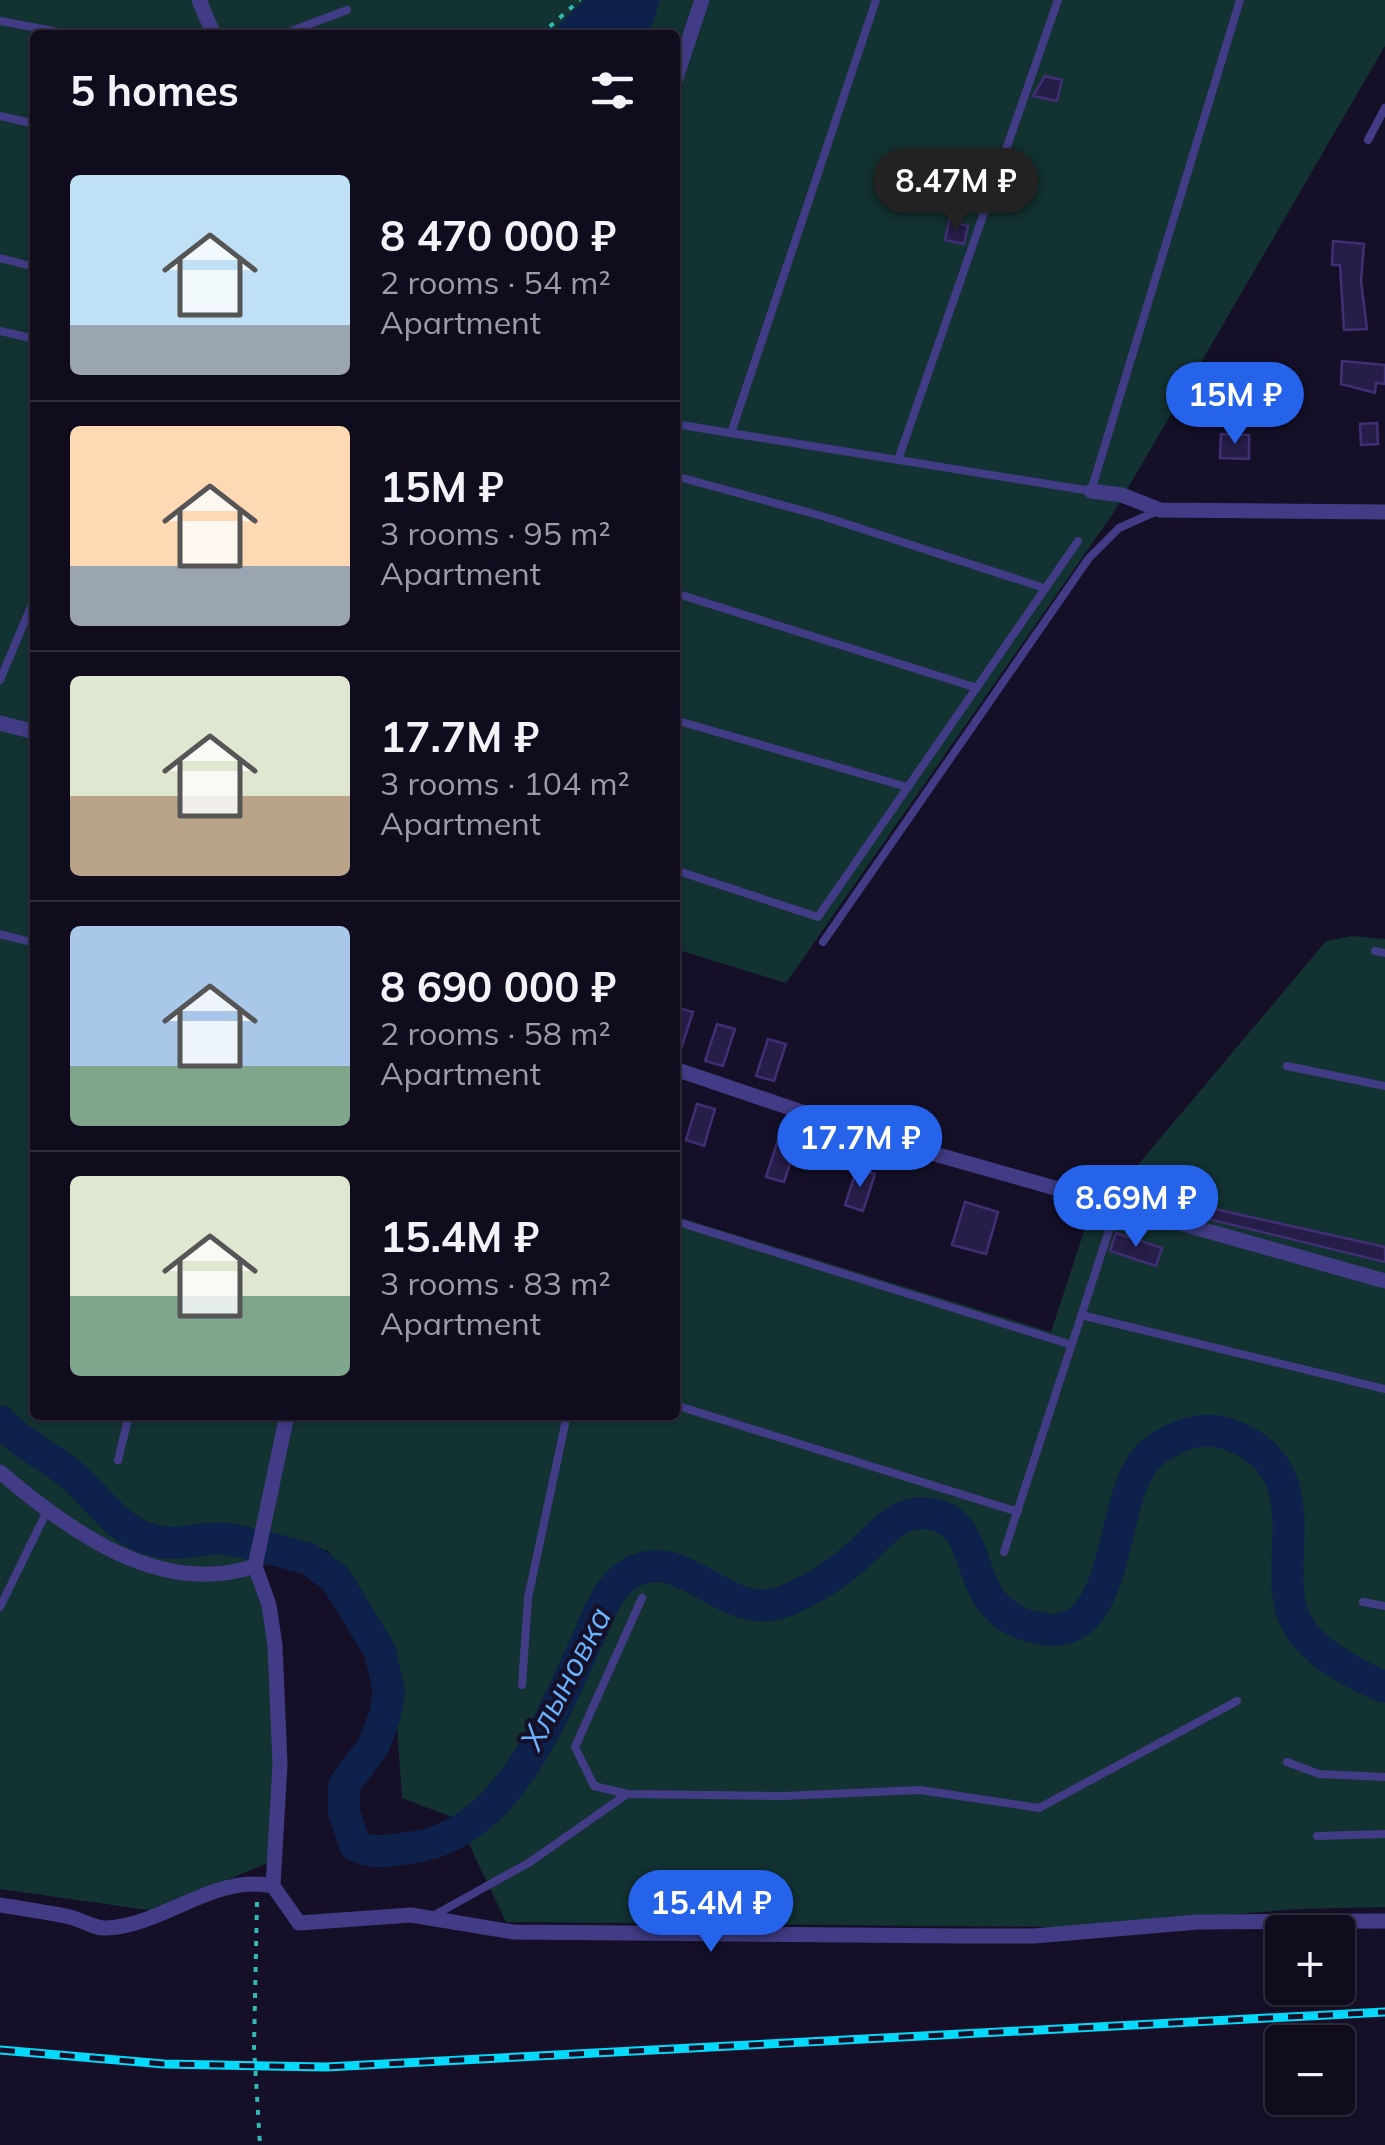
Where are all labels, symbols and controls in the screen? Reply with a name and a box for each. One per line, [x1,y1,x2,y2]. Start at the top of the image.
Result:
icon: filters [585,63,640,118]
text: 5 homes [70,64,239,117]
pin: 8.47M ₽ [864,148,1048,233]
text: 8.47M ₽ [895,160,1017,200]
text: 8 470 000 ₽ [380,209,616,262]
icon: home [150,215,270,335]
text: 2 rooms · 54 m² [380,262,611,302]
text: Apartment [380,302,541,342]
pin: 15M ₽ [1165,362,1305,447]
text: 15M ₽ [1188,374,1282,414]
text: 15M ₽ [380,460,504,513]
icon: home [150,466,270,586]
text: 3 rooms · 95 m² [380,513,611,553]
text: Apartment [380,553,541,593]
text: 17.7M ₽ [380,710,539,763]
icon: home [150,716,270,836]
text: 3 rooms · 104 m² [380,763,630,803]
text: Apartment [380,803,541,843]
text: 8 690 000 ₽ [380,960,616,1013]
icon: home [150,966,270,1086]
text: 2 rooms · 58 m² [380,1013,611,1053]
text: Apartment [380,1053,541,1093]
pin: 17.7M ₽ [768,1105,952,1190]
text: 17.7M ₽ [799,1117,921,1157]
pin: 8.69M ₽ [1044,1165,1228,1250]
text: 8.69M ₽ [1075,1177,1197,1217]
text: 15.4M ₽ [380,1210,539,1263]
icon: home [150,1216,270,1336]
text: 3 rooms · 83 m² [380,1263,611,1303]
text: Apartment [380,1303,541,1343]
water label: Хлыновка [510,1600,619,1758]
pin: 15.4M ₽ [619,1870,803,1955]
text: 15.4M ₽ [650,1882,772,1922]
map controls [1265,1915,1355,2115]
button: + [1265,1915,1355,2005]
button: − [1265,2025,1355,2115]

